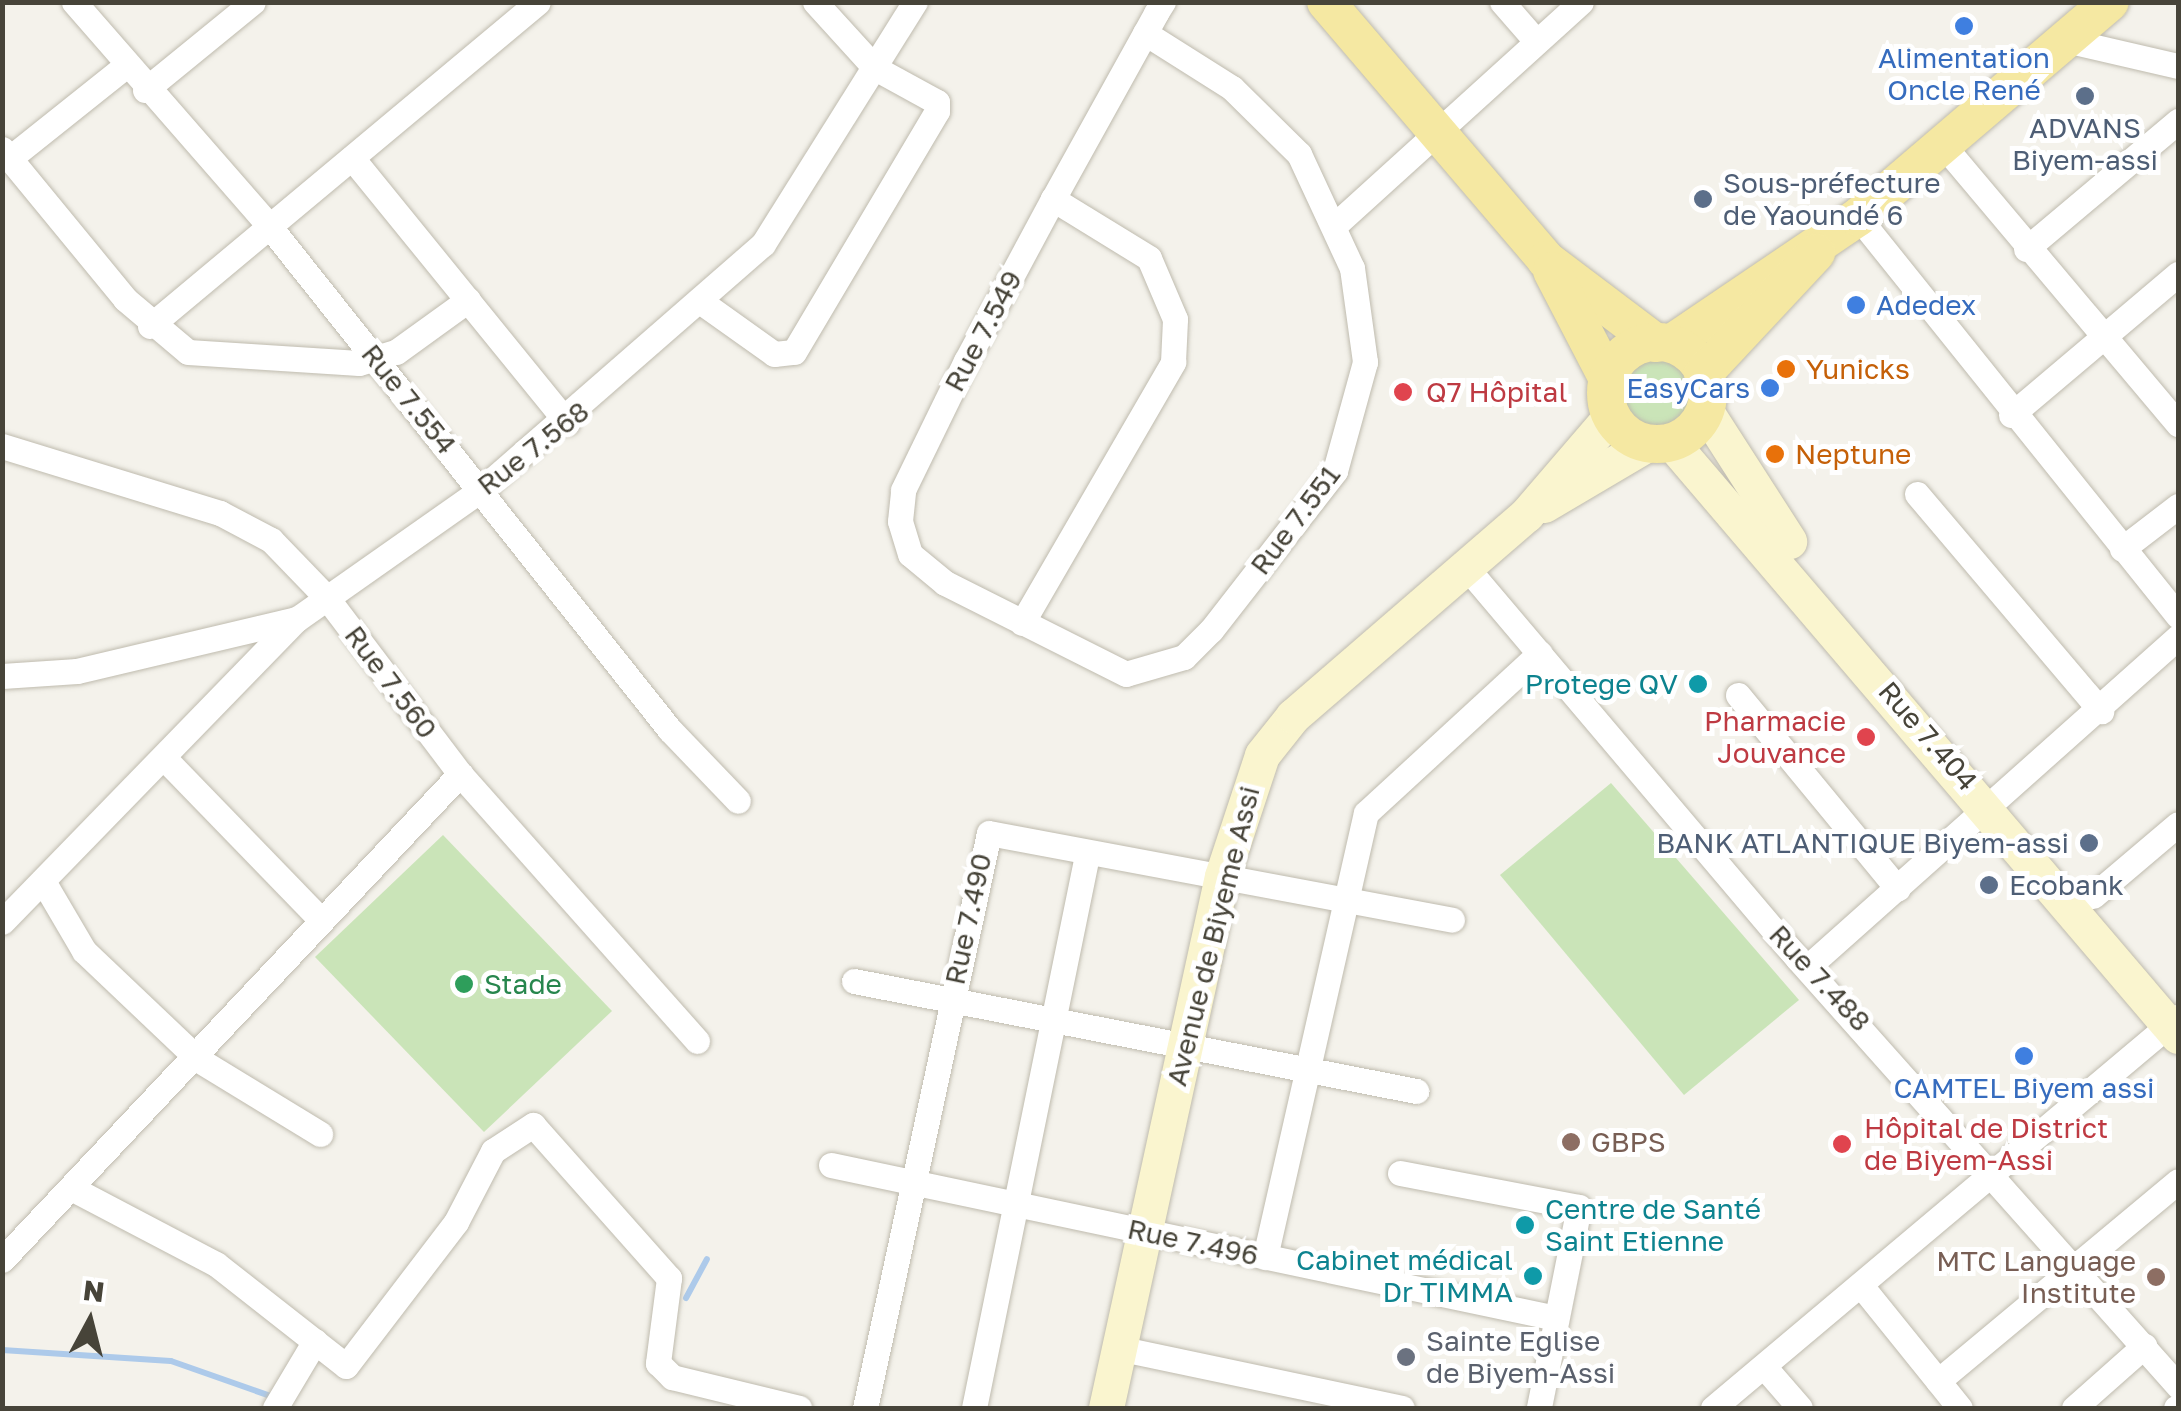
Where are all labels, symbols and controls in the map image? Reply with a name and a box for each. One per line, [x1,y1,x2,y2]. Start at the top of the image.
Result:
marker: Alimentation Oncle René [1953,15,1975,37]
place label: Alimentation Oncle René [1878,41,2050,107]
marker: ADVANS Biyem-assi [2074,85,2096,107]
place label: ADVANS Biyem-assi [2012,111,2158,177]
place label: Sous-préfecture de Yaoundé 6 [1723,166,1940,232]
marker: Sous-préfecture de Yaoundé 6 [1692,188,1714,210]
street label: Rue 7.549 [937,265,1029,397]
place label: Adedex [1876,288,1976,322]
marker: Adedex [1845,294,1867,316]
street label: Rue 7.554 [355,337,463,461]
place label: Yunicks [1806,352,1910,386]
marker: Yunicks [1775,358,1797,380]
place label: EasyCars [1626,371,1750,405]
place label: Q7 Hôpital [1426,375,1567,409]
marker: EasyCars [1759,377,1781,399]
marker: Q7 Hôpital [1390,379,1416,405]
street label: Rue 7.568 [471,394,595,502]
place label: Neptune [1795,437,1911,471]
marker: Neptune [1764,443,1786,465]
street label: Rue 7.551 [1243,459,1347,581]
street label: Rue 7.560 [338,619,444,745]
place label: Protege QV [1525,667,1678,701]
marker: Protege QV [1687,673,1709,695]
street label: Rue 7.404 [1872,675,1984,797]
place label: Pharmacie Jouvance [1704,704,1846,770]
marker: Pharmacie Jouvance [1855,726,1877,748]
street label: Avenue de Biyeme Assi [1159,783,1267,1089]
place label: BANK ATLANTIQUE Biyem-assi [1656,826,2069,860]
marker: BANK ATLANTIQUE Biyem-assi [2078,832,2100,854]
street label: Rue 7.490 [938,850,998,988]
place label: Ecobank [2009,868,2124,902]
marker: Ecobank [1978,874,2000,896]
street label: Rue 7.488 [1762,918,1878,1038]
place label: Stade [484,967,562,1001]
marker: Stade [453,973,475,995]
marker: CAMTEL Biyem assi [2013,1045,2035,1067]
place label: CAMTEL Biyem assi [1893,1071,2155,1105]
place label: Hôpital de District de Biyem-Assi [1864,1111,2108,1177]
place label: GBPS [1591,1125,1666,1159]
marker: GBPS [1560,1131,1582,1153]
marker: Hôpital de District de Biyem-Assi [1829,1131,1855,1157]
place label: Centre de Santé Saint Etienne [1545,1192,1761,1258]
street label: Rue 7.496 [1125,1212,1261,1272]
marker: Centre de Santé Saint Etienne [1514,1214,1536,1236]
place label: Cabinet médical Dr TIMMA [1296,1243,1513,1309]
place label: MTC Language Institute [1936,1244,2136,1310]
marker: Cabinet médical Dr TIMMA [1522,1265,1544,1287]
marker: MTC Language Institute [2145,1266,2167,1288]
north arrow [40,1271,140,1371]
text: N [81,1273,106,1308]
place label: Sainte Eglise de Biyem-Assi [1426,1324,1615,1390]
marker: Sainte Eglise de Biyem-Assi [1395,1346,1417,1368]

